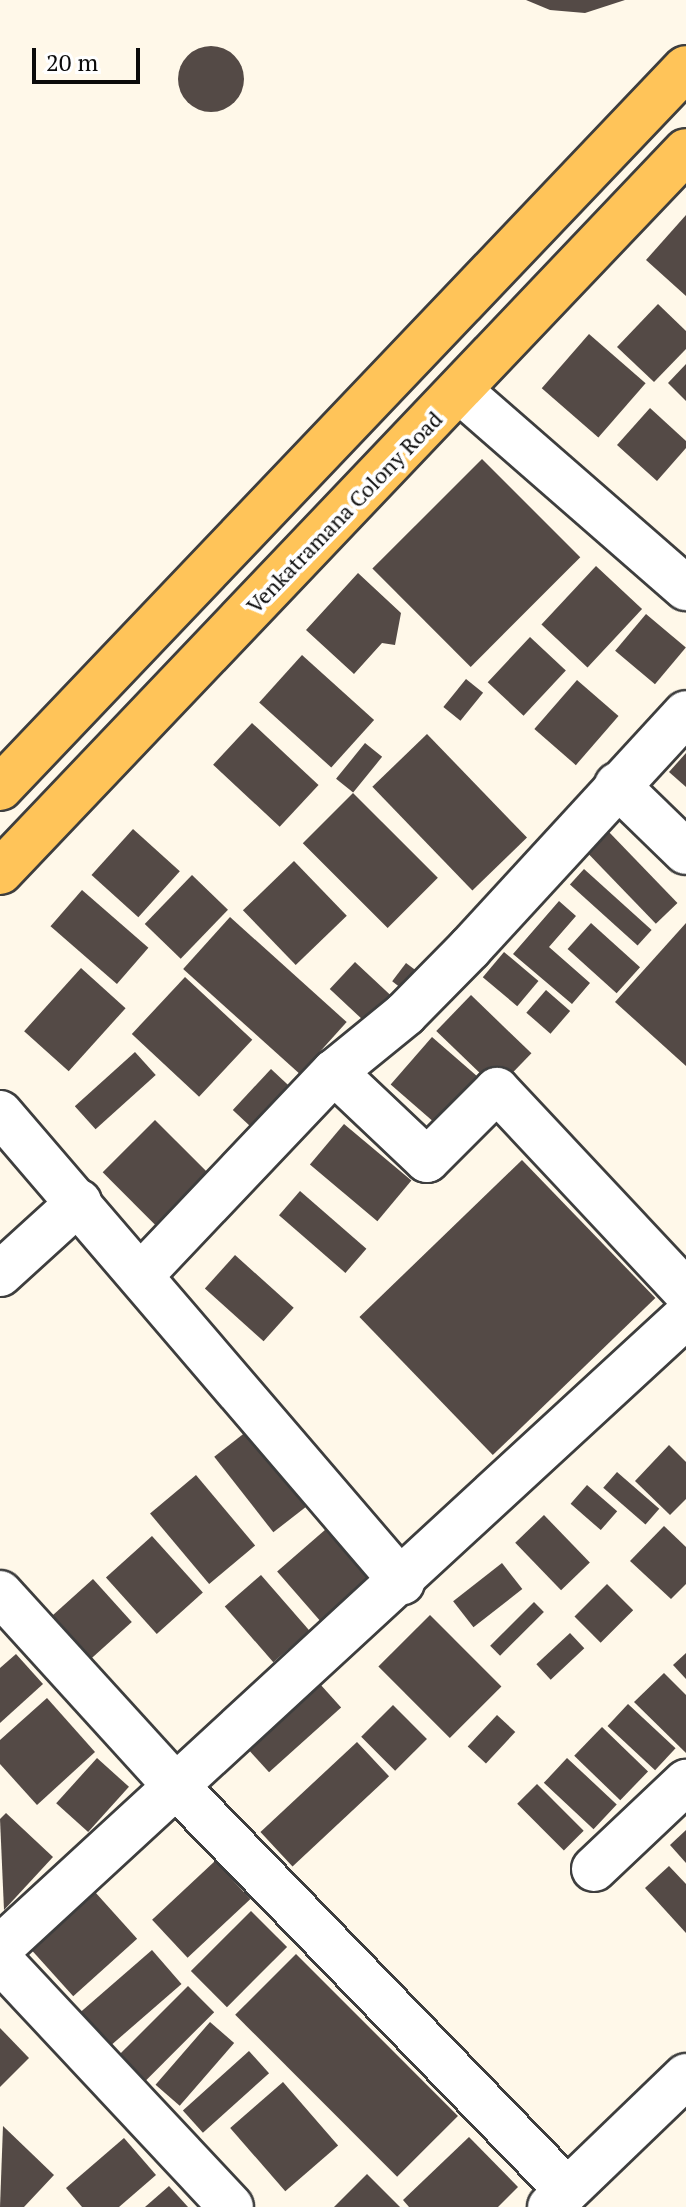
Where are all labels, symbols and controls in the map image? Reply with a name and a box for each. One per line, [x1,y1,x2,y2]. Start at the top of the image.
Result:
scale bar [36,32,144,82]
text: 20 m [46,46,98,78]
street label: Venkatramana Colony Road [241,406,447,618]

